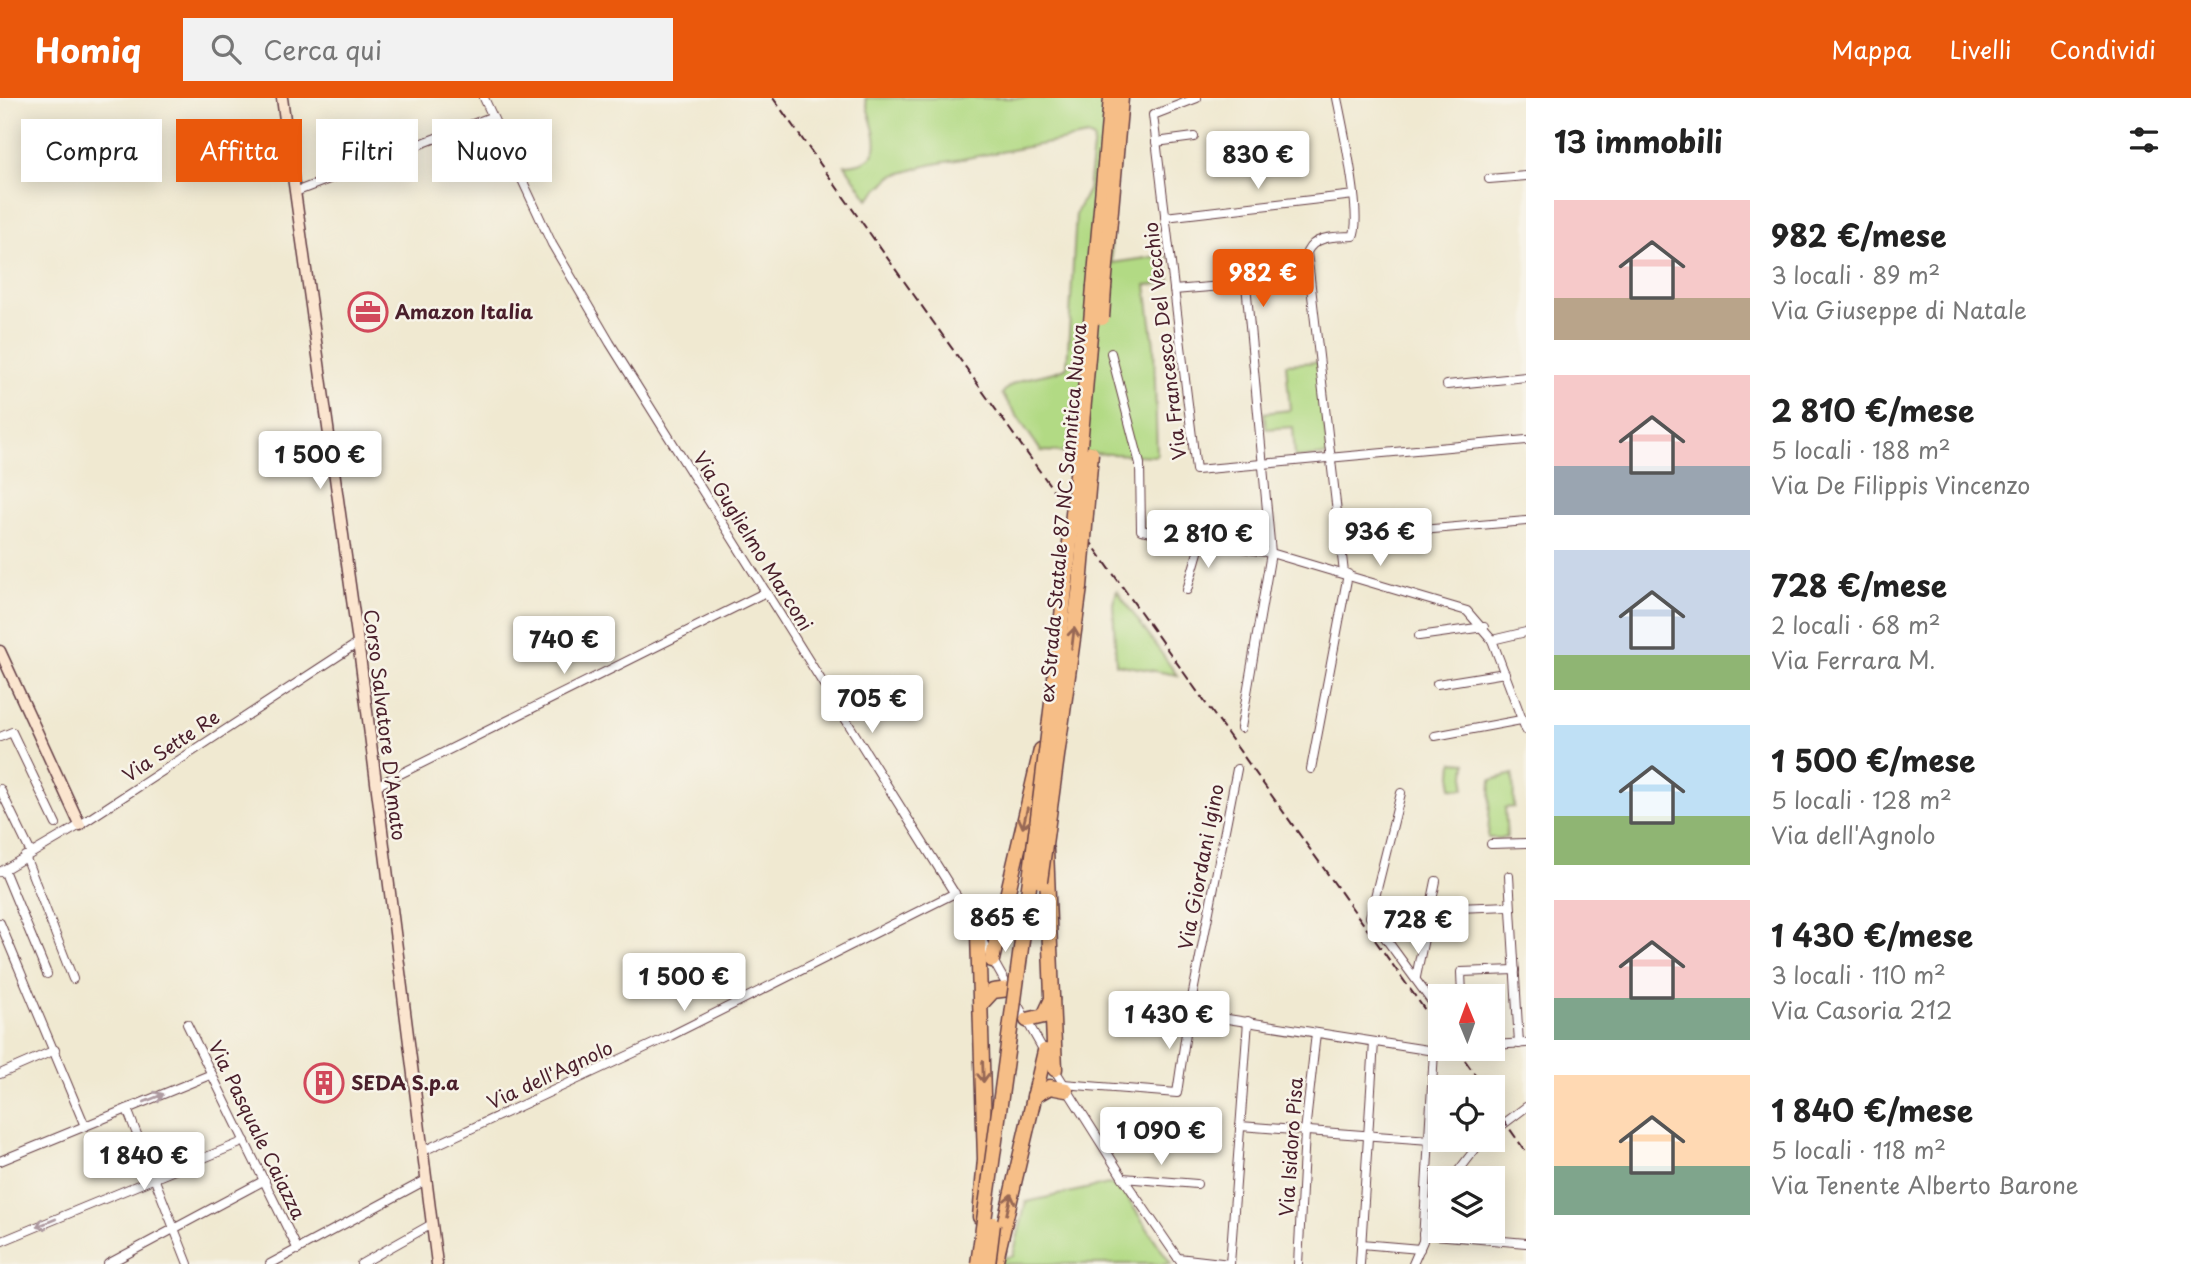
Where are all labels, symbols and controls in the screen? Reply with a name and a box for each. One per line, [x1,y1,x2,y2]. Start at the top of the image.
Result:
search box [183,18,673,81]
text: Homiq [35,24,141,74]
icon: search [207,30,245,68]
text: Cerca qui [263,30,382,69]
text: Mappa [1832,31,1911,67]
text: Livelli [1949,31,2012,67]
text: Condividi [2050,31,2156,67]
text: 13 immobili [1554,118,1723,163]
chip: Compra [21,119,162,182]
chip: Affitta [176,119,302,182]
chip: Filtri [316,119,418,182]
chip: Nuovo [432,119,552,182]
icon: filters [2125,121,2163,159]
pin: 830 € [1209,132,1307,191]
text: 830 € [1222,136,1294,171]
text: 982 €/mese [1771,212,1947,257]
street label: Via Francesco Del Vecchio [1136,221,1192,462]
icon: home [1610,228,1694,312]
pin: 982 € [1214,250,1312,309]
text: 982 € [1229,254,1297,289]
text: 3 locali · 89 m² [1771,257,1940,292]
office icon: Amazon Italia [347,291,389,333]
text: Via Giuseppe di Natale [1771,292,2027,327]
place label: Amazon Italia [395,297,533,325]
street label: ex Strada Statale 87 NC Sannitica Nuova [1031,322,1093,704]
text: 2 810 €/mese [1771,387,1974,432]
icon: home [1610,403,1694,487]
pin: 1 500 € [255,432,385,491]
text: 5 locali · 188 m² [1771,432,1951,467]
text: 1 500 € [275,436,365,471]
street label: Via Guglielmo Marconi [687,445,821,636]
text: Via De Filippis Vincenzo [1771,467,2030,502]
pin: 936 € [1331,508,1429,568]
pin: 2 810 € [1143,510,1273,570]
text: 936 € [1345,513,1415,548]
text: 2 810 € [1163,515,1253,550]
text: 728 €/mese [1771,562,1947,607]
icon: home [1610,578,1694,662]
text: 2 locali · 68 m² [1771,607,1941,642]
street label: Corso Salvatore D'Amato [358,608,414,842]
pin: 740 € [515,616,613,676]
text: 740 € [529,621,599,656]
one-way arrow [1067,627,1080,650]
text: Via Ferrara M. [1771,642,1936,677]
pin: 705 € [823,676,921,735]
text: 705 € [837,680,907,715]
street label: Via Sette Re [116,702,225,788]
text: 1 500 €/mese [1771,737,1976,782]
icon: home [1610,753,1694,837]
street label: Via Giordani Igino [1170,782,1230,952]
text: 5 locali · 128 m² [1771,782,1952,817]
one-way arrow [1018,806,1031,829]
text: Via dell'Agnolo [1771,817,1936,852]
pin: 865 € [956,894,1054,954]
pin: 728 € [1369,896,1467,956]
text: 865 € [970,899,1040,934]
text: 728 € [1384,901,1452,936]
text: 1 430 €/mese [1771,912,1973,957]
icon: home [1610,928,1694,1012]
pin: 1 500 € [619,954,749,1013]
text: 3 locali · 110 m² [1771,957,1946,992]
text: 1 500 € [639,958,729,993]
north arrow [1428,984,1505,1060]
map controls [1428,984,1505,1243]
pin: 1 430 € [1104,992,1234,1051]
text: Via Casoria 212 [1771,992,1952,1027]
text: 1 430 € [1125,996,1214,1031]
street label: Via dell'Agnolo [482,1033,617,1116]
street label: Via Pasquale Caiazza [202,1035,314,1224]
one-way arrow [976,1060,990,1083]
building icon: SEDA S.p.a [303,1062,345,1104]
place label: SEDA S.p.a [351,1068,459,1096]
button: locate [1428,1075,1505,1152]
street label: Via Isidoro Pisa [1271,1076,1309,1217]
text: 1 840 €/mese [1771,1087,1973,1132]
one-way arrow [142,1091,164,1104]
icon: home [1610,1103,1694,1187]
pin: 1 090 € [1096,1108,1226,1167]
text: 1 090 € [1116,1112,1206,1147]
pin: 1 840 € [79,1132,209,1192]
text: 5 locali · 118 m² [1771,1132,1946,1167]
text: 1 840 € [100,1137,188,1172]
button: layers [1428,1166,1505,1243]
text: Via Tenente Alberto Barone [1771,1167,2079,1202]
one-way arrow [1003,1193,1017,1216]
one-way arrow [36,1217,58,1230]

